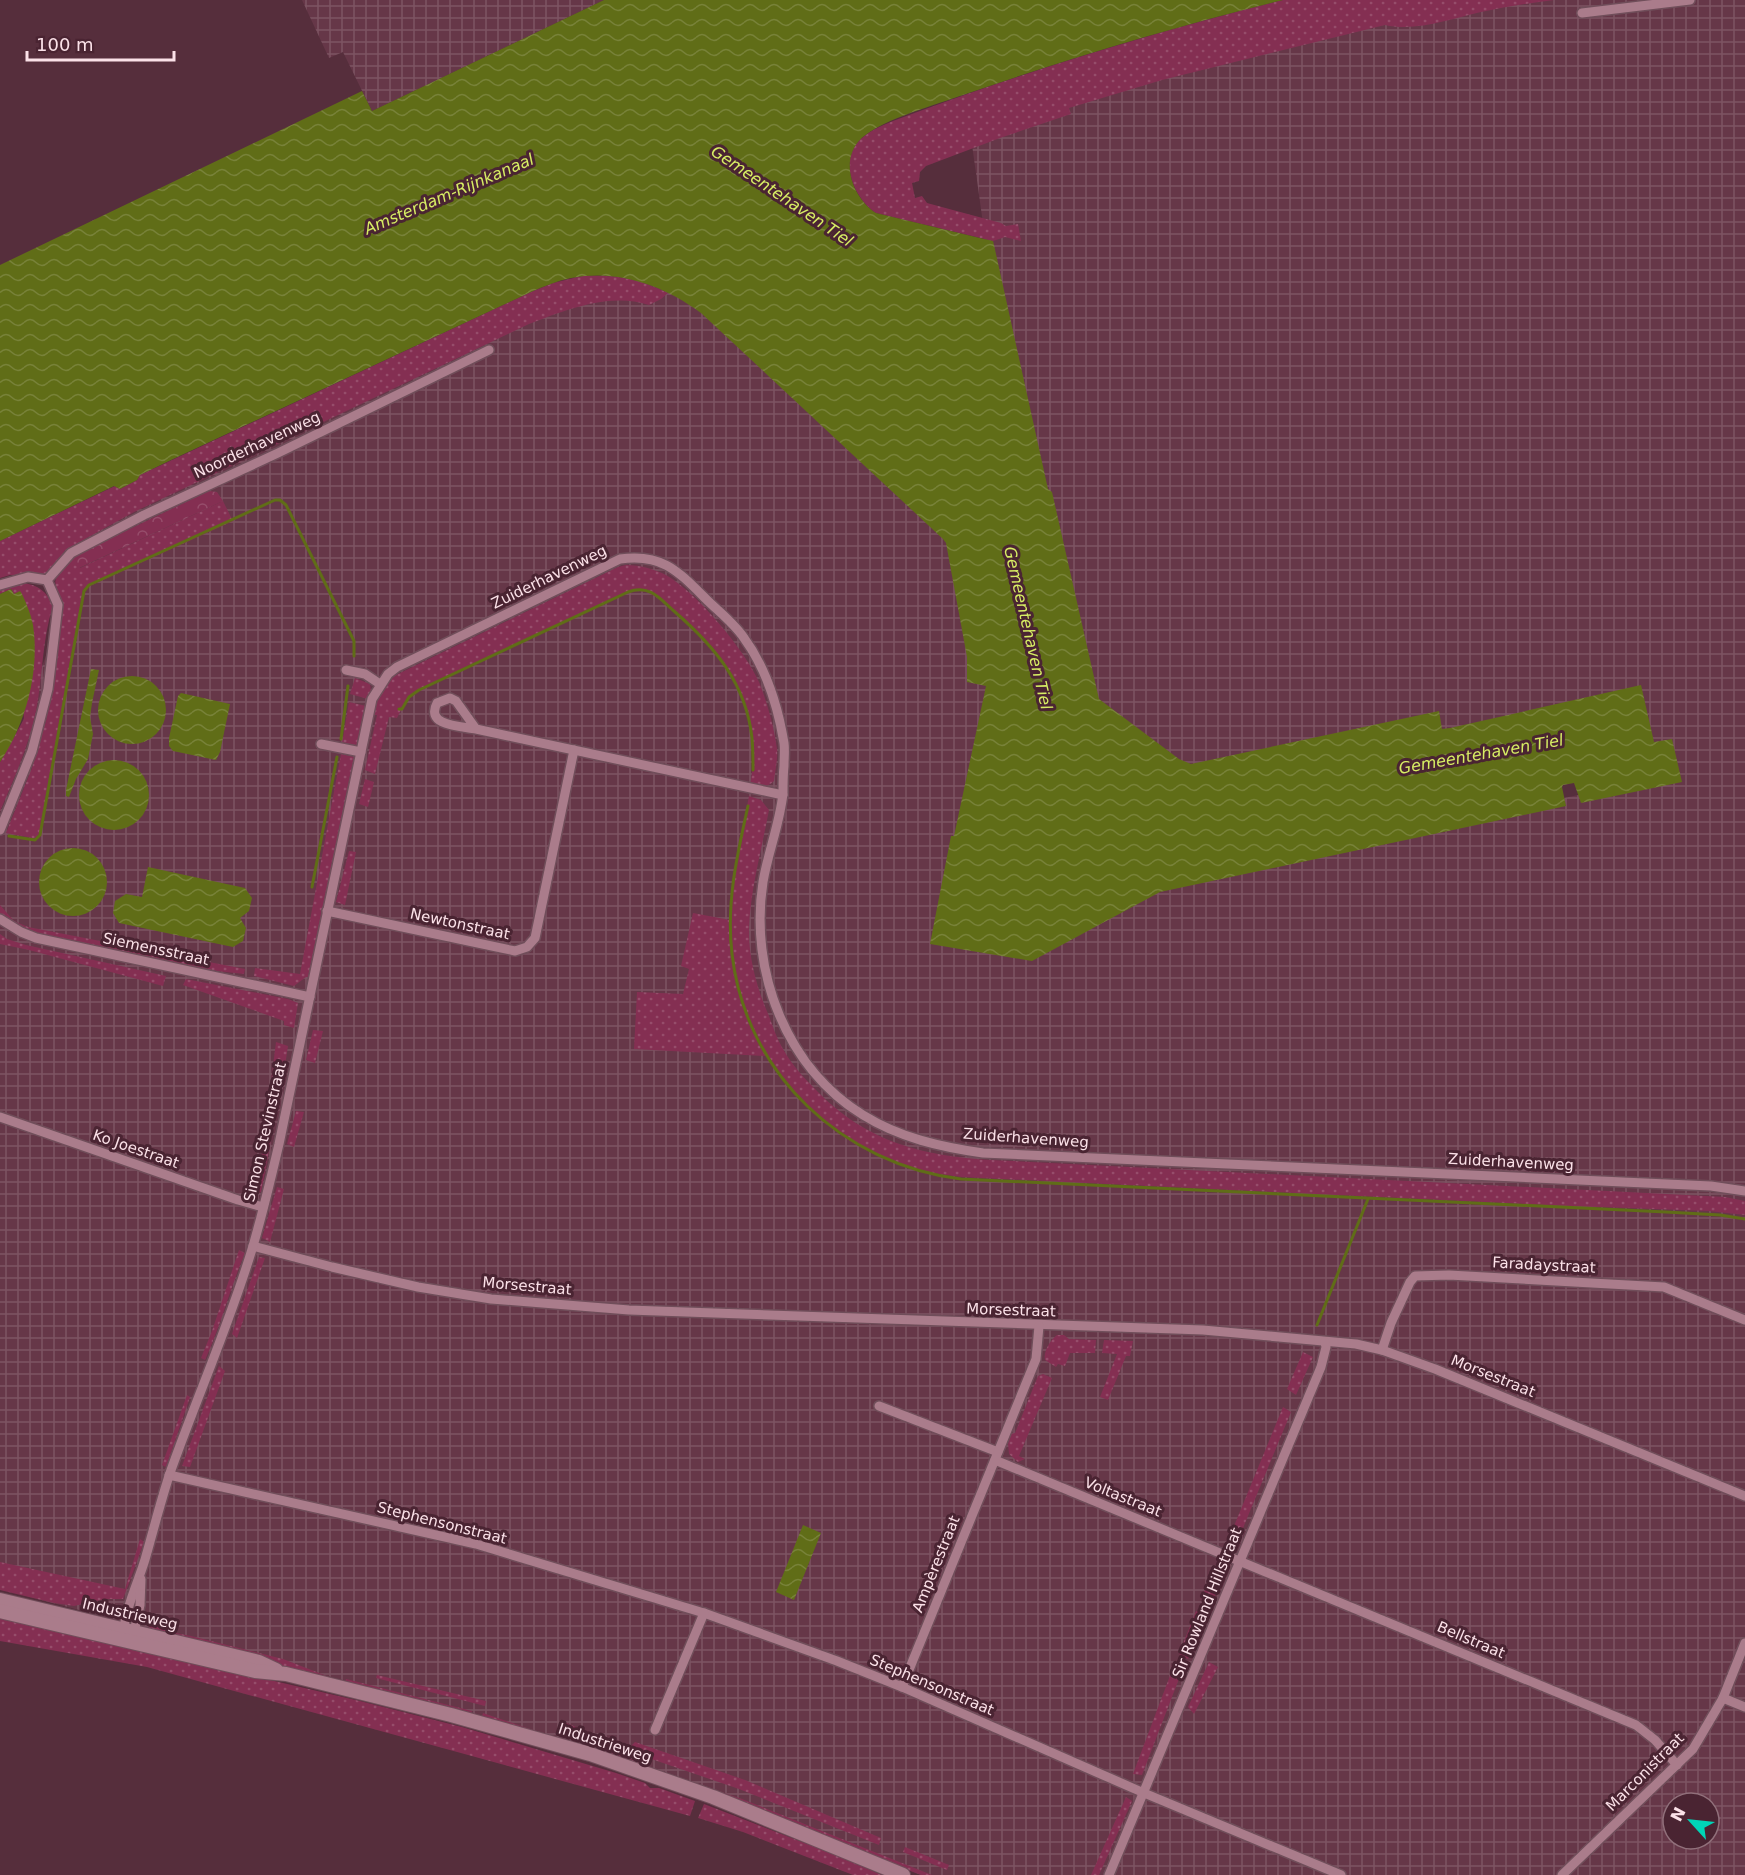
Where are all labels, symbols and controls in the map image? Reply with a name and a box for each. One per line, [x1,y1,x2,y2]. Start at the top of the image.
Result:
scale bar [27,24,174,62]
text: 100 m [36,34,94,55]
water label: Gemeentehaven Tiel [708,141,857,251]
water label: Amsterdam-Rijnkanaal [360,149,537,239]
street label: Noorderhavenweg [191,408,323,482]
street label: Zuiderhavenweg [488,541,610,613]
water label: Gemeentehaven Tiel [1000,545,1056,712]
water label: Gemeentehaven Tiel [1397,730,1565,778]
street label: Newtonstraat [409,905,512,943]
street label: Siemensstraat [101,929,211,969]
street label: Simon Stevinstraat [240,1060,290,1204]
street label: Zuiderhavenweg [963,1125,1089,1151]
street label: Ko Joestraat [91,1126,182,1172]
street label: Zuiderhavenweg [1448,1150,1574,1174]
street label: Faradaystraat [1492,1253,1596,1277]
street label: Morsestraat [482,1273,572,1299]
street label: Morsestraat [966,1299,1056,1321]
street label: Morsestraat [1448,1351,1538,1401]
street label: Voltastraat [1082,1473,1164,1521]
street label: Stephensonstraat [375,1498,509,1548]
street label: Ampèrestraat [908,1513,964,1615]
street label: Sir Rowland Hillstraat [1169,1525,1246,1681]
street label: Industrieweg [81,1594,179,1634]
street label: Bellstraat [1434,1618,1508,1662]
street label: Stephensonstraat [867,1651,997,1719]
street label: Industrieweg [556,1719,654,1767]
street label: Marconistraat [1602,1729,1688,1815]
north arrow [1661,1791,1721,1851]
text: N [1667,1804,1690,1825]

